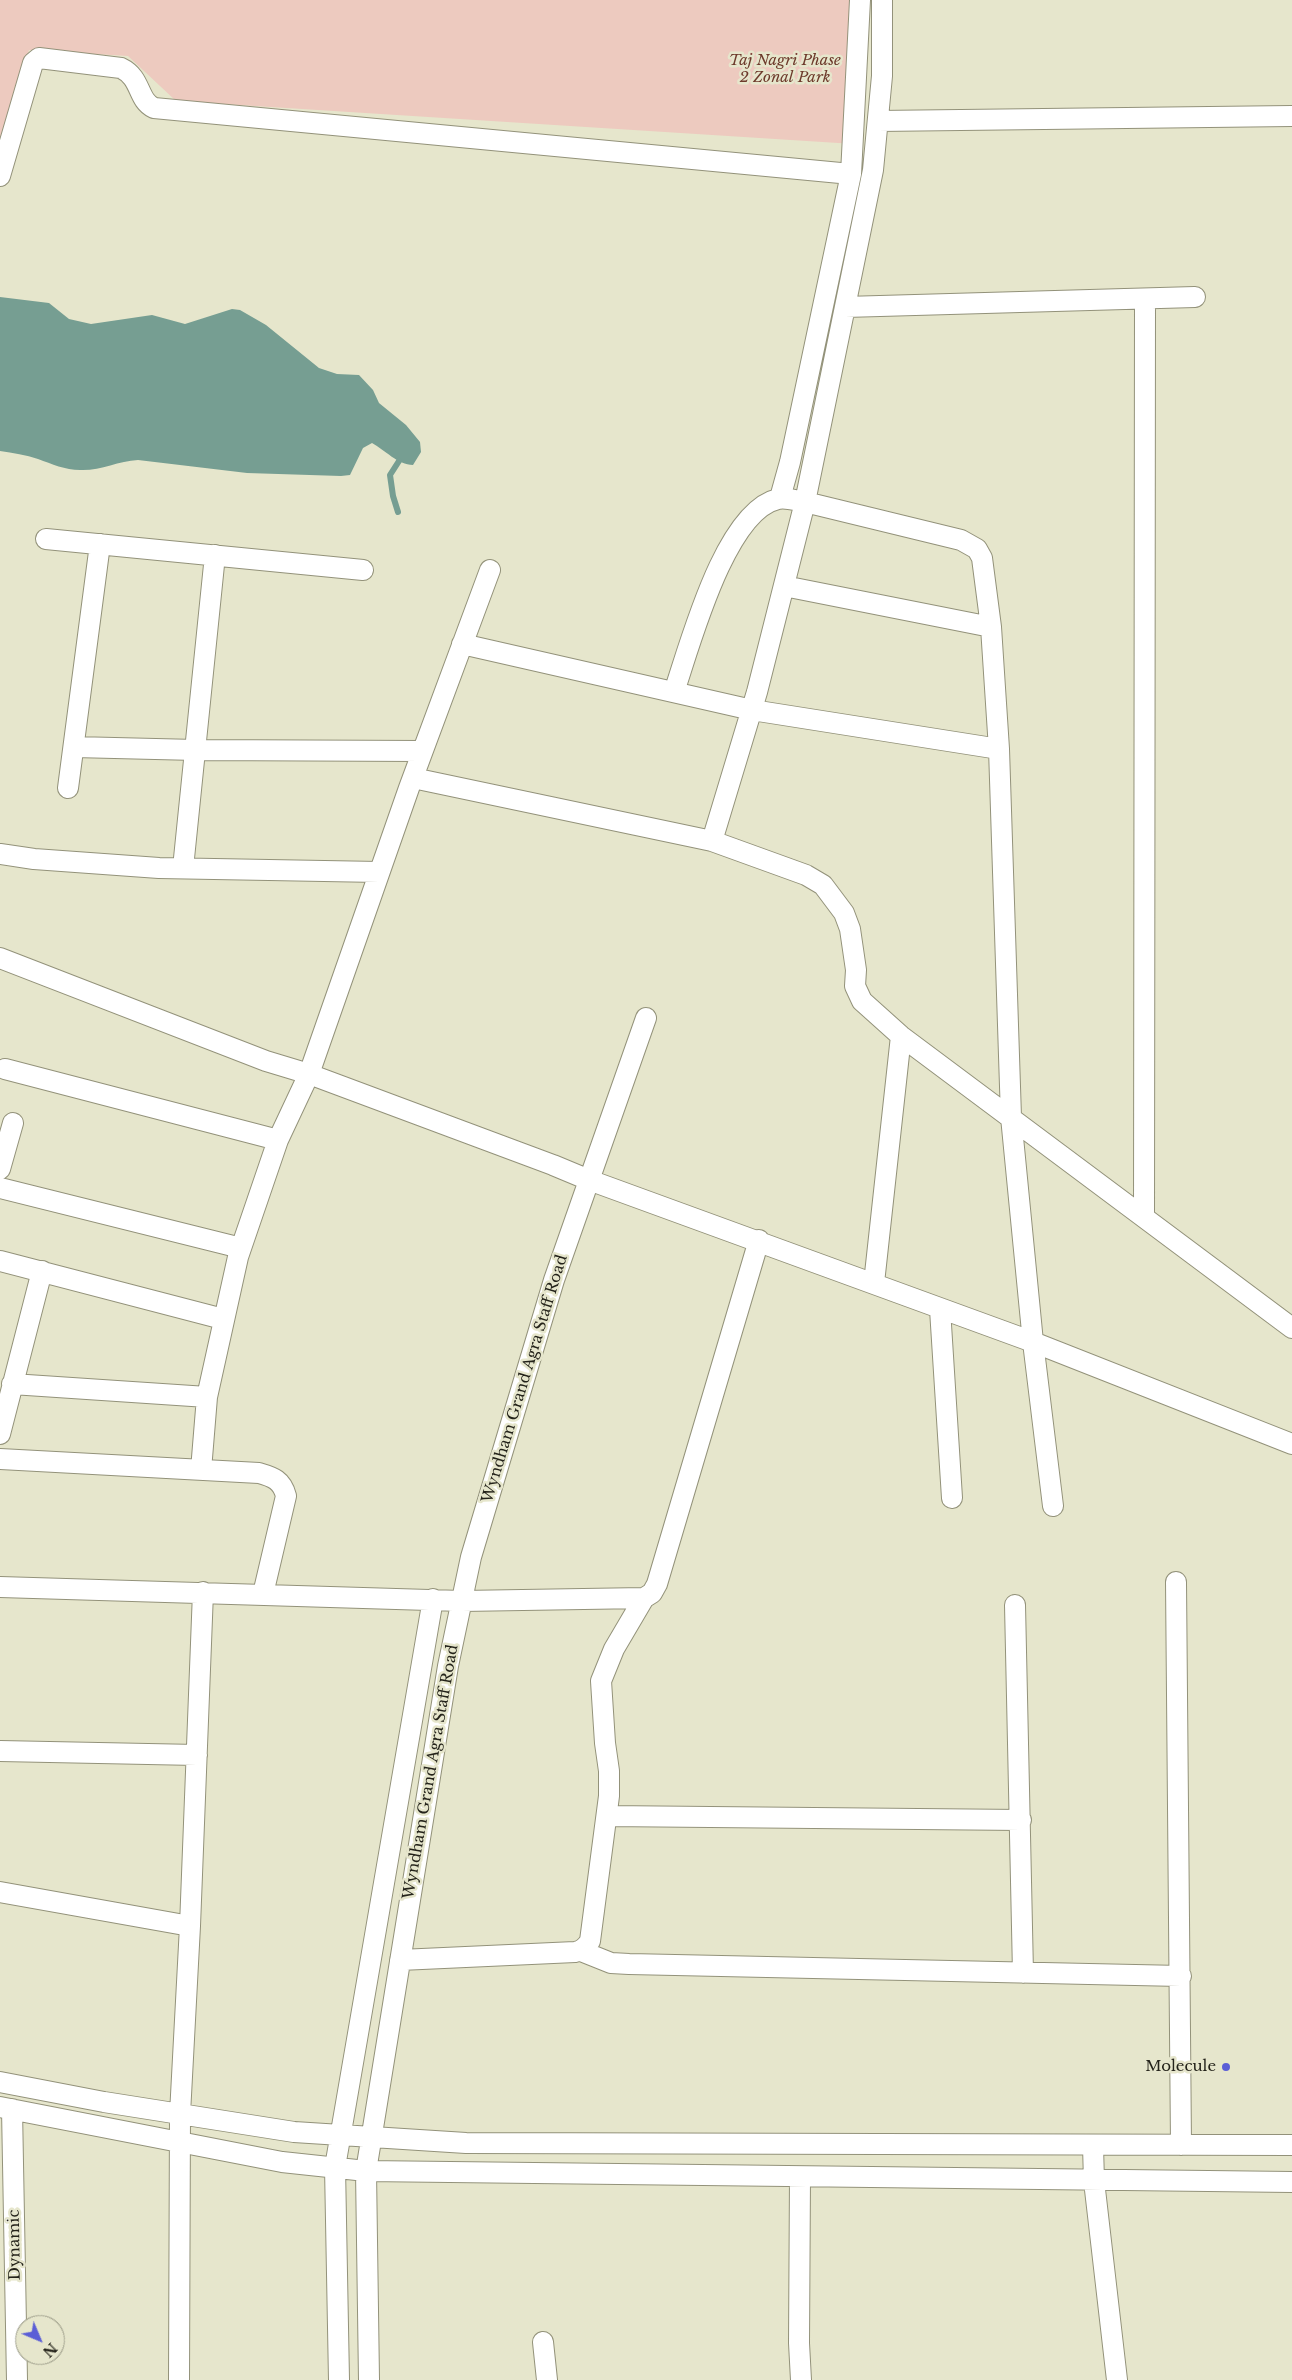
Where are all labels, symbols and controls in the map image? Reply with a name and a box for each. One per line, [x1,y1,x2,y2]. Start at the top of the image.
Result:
park label: Taj Nagri Phase 2 Zonal Park [729,52,841,87]
street label: Wyndham Grand Agra Staff Road [479,1253,571,1505]
street label: Wyndham Grand Agra Staff Road [400,1643,462,1901]
place label: Molecule [1145,2058,1216,2076]
marker: Molecule [1220,2061,1232,2073]
street label: Dynamic [5,2209,25,2281]
north arrow [15,2315,65,2365]
text: N [39,2339,61,2361]

